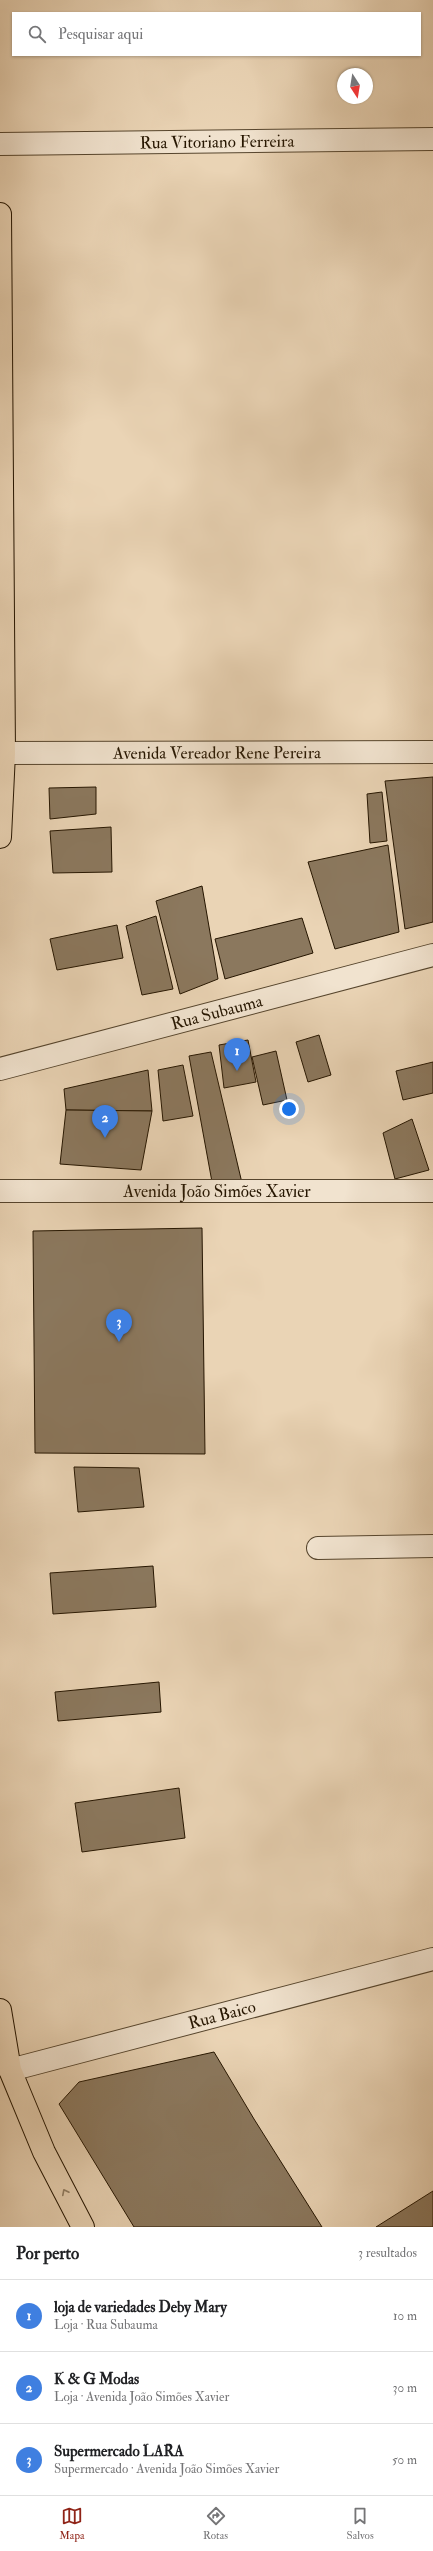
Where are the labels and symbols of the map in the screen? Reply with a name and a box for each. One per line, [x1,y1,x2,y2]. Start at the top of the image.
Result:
north arrow [337,68,373,104]
street label: Rua Vitoriano Ferreira [139,131,296,153]
street label: Avenida Vereador Rene Pereira [112,742,322,764]
street label: Rua Subauma [169,990,266,1035]
pin: 1 [224,1038,250,1071]
your location [279,1099,299,1119]
pin: 2 [92,1105,118,1138]
street label: Avenida João Simões Xavier [122,1181,311,1203]
pin: 3 [106,1309,132,1342]
street label: Rua Baico [186,1996,258,2034]
one-way arrow [62,2189,70,2196]

